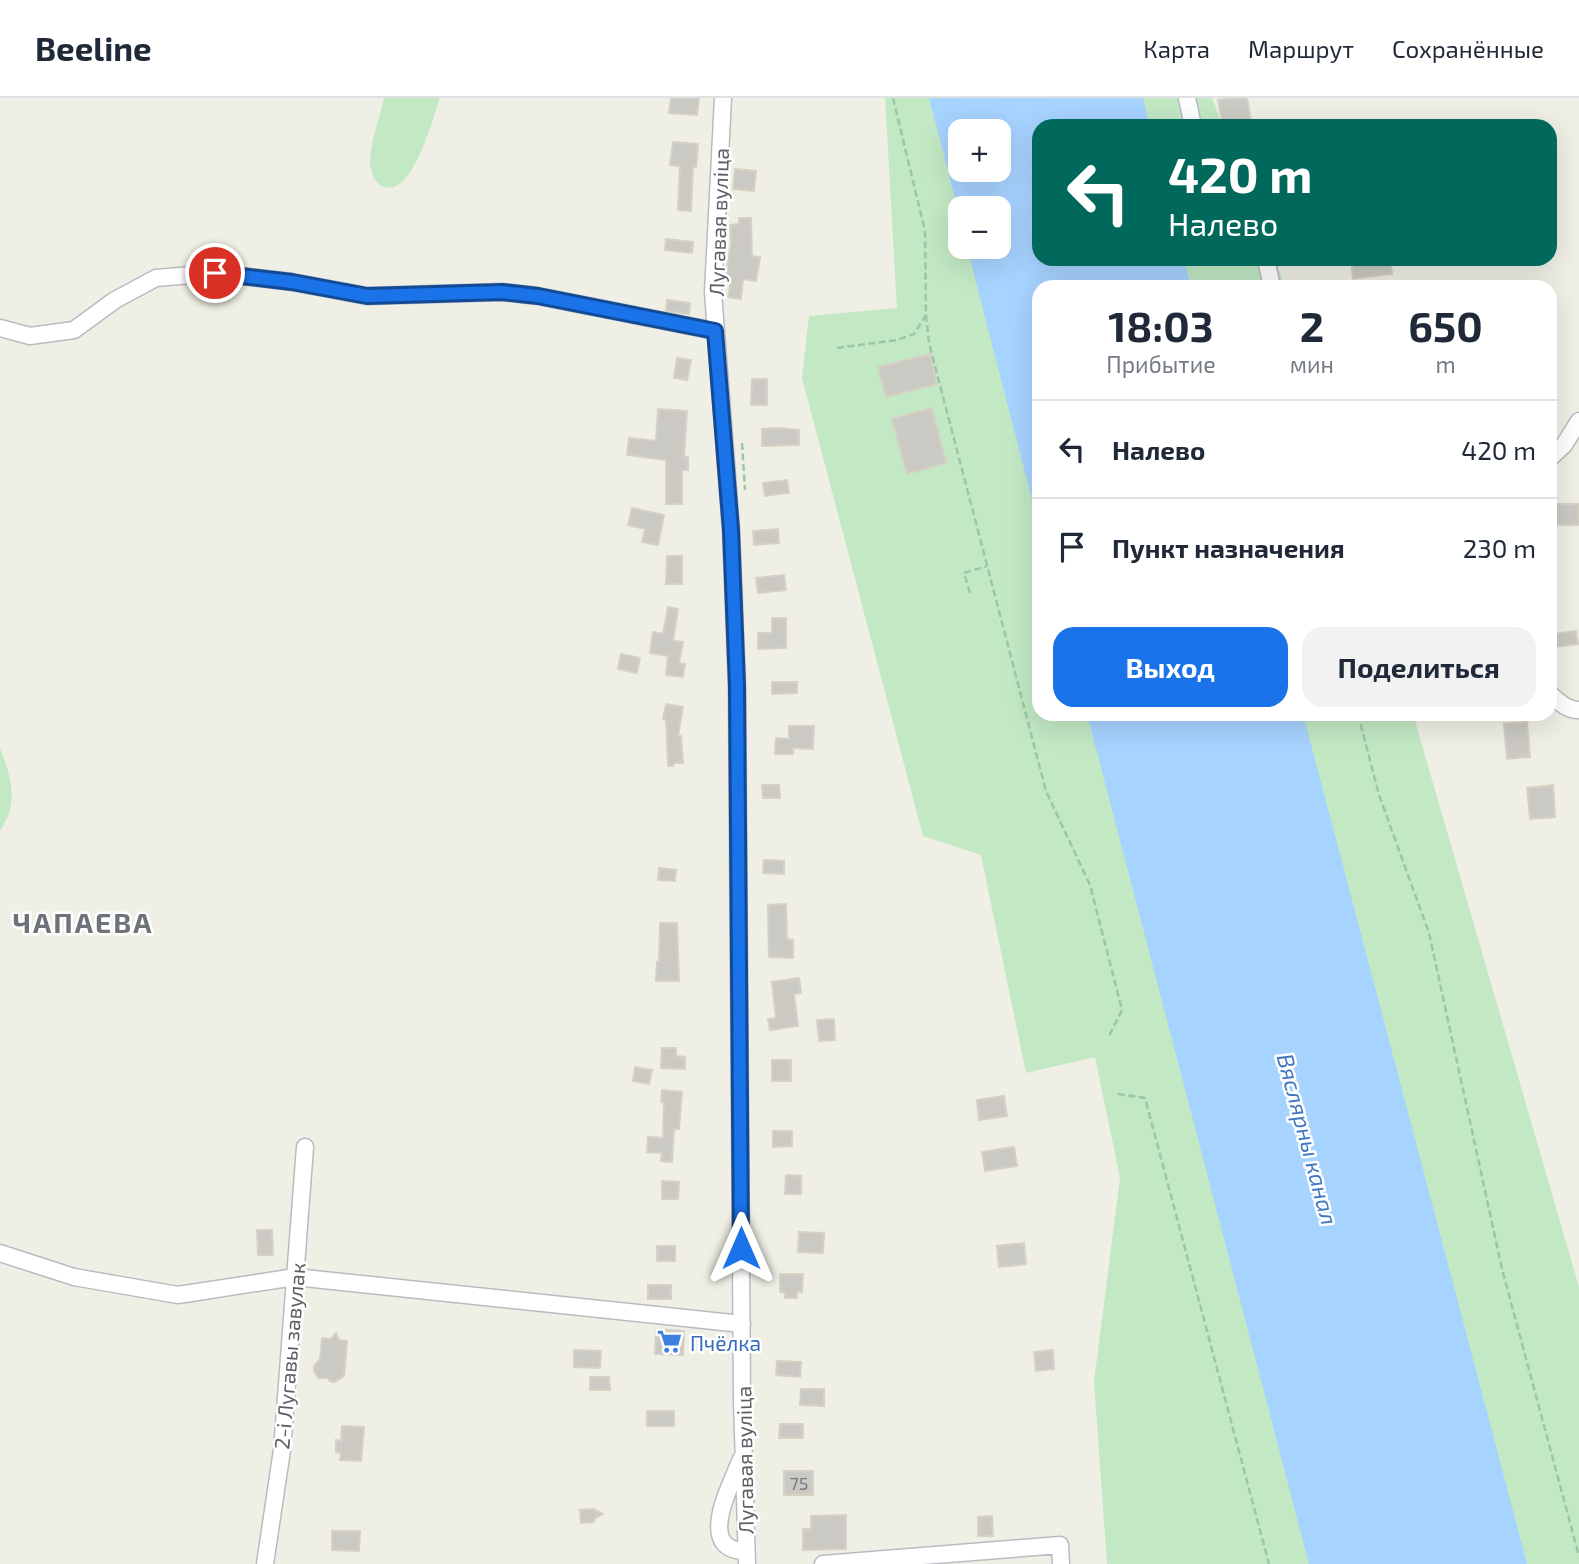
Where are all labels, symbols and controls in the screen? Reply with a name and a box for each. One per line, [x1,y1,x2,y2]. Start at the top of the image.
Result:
text: Beeline [35,28,152,68]
text: Карта [1143,34,1210,63]
text: Маршрут [1248,34,1354,63]
text: Сохранённые [1392,34,1544,63]
map controls [948,119,1011,259]
button: + [948,119,1011,182]
text: 420 m [1168,144,1312,203]
street label: Лугавая вуліца [703,147,734,297]
icon: left [1053,147,1144,238]
button: − [948,196,1011,259]
text: Налево [1168,204,1278,242]
pin [185,243,245,303]
icon: arrive [196,254,234,292]
text: 18:03 [1108,300,1214,350]
text: 2 [1300,300,1324,350]
text: 650 [1408,300,1483,350]
text: Прибытие [1106,350,1216,378]
text: мин [1290,350,1334,378]
text: m [1435,350,1456,378]
icon: left [1053,430,1091,468]
text: Налево [1112,434,1205,465]
text: 420 m [1461,434,1536,465]
icon: arrive [1053,528,1091,566]
text: Пункт назначения [1112,532,1345,563]
text: 230 m [1463,532,1536,563]
button: Выход [1053,627,1288,707]
button: Поделиться [1302,627,1536,707]
district label: ЧАПАЕВА [13,905,153,939]
water label: Вяслярны канал [1272,1050,1344,1228]
position arrow [704,1211,778,1285]
street label: 2-і Лугавы завулак [268,1262,311,1451]
supermarket icon: Пчёлка [656,1328,684,1356]
place label: Пчёлка [690,1330,761,1355]
street label: Лугавая вуліца [730,1385,759,1534]
house number: 75 [790,1472,808,1494]

